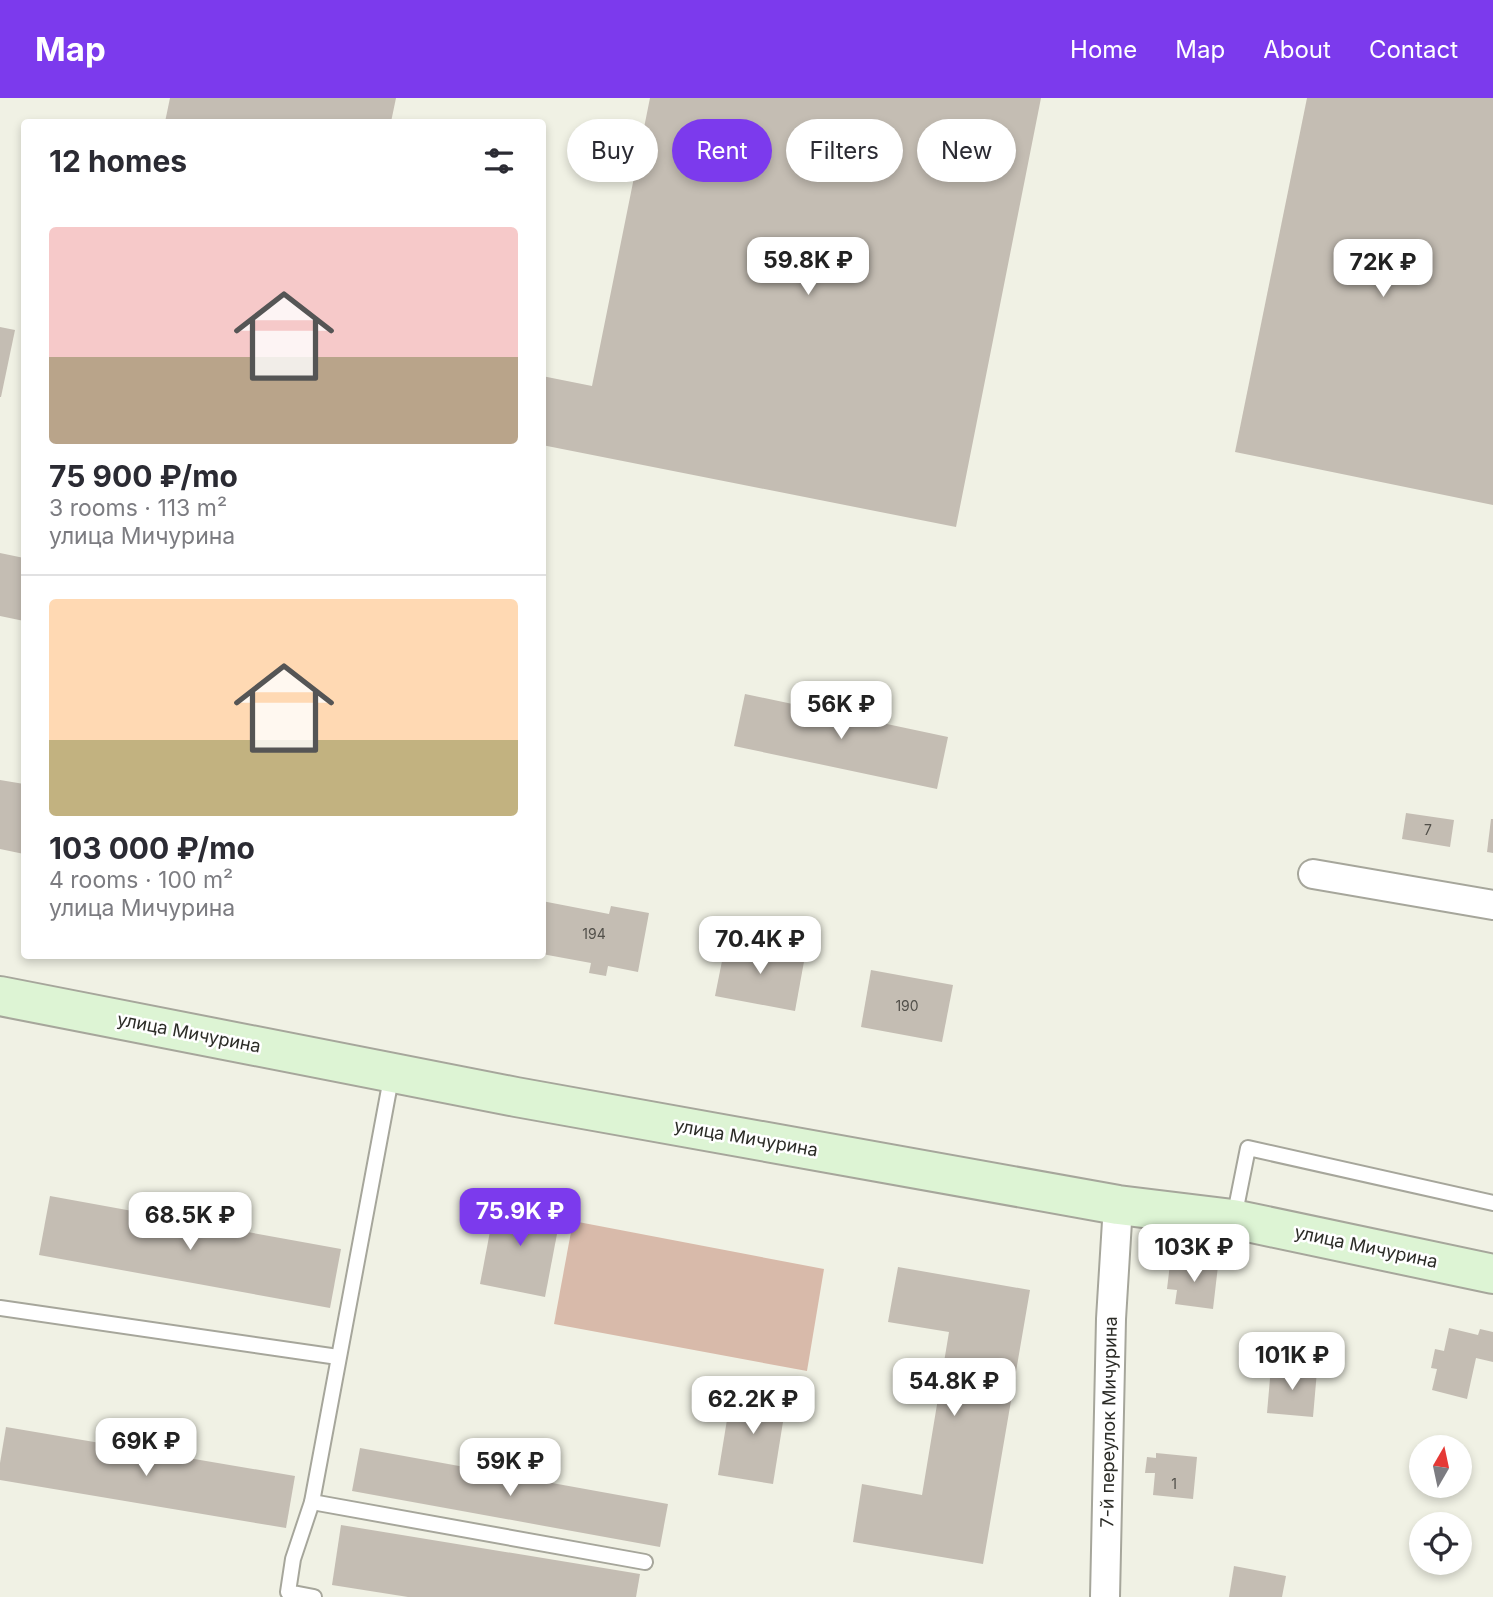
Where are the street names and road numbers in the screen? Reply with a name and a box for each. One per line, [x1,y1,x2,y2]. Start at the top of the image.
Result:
street label: улица Мичурина [116,1008,263,1057]
street label: улица Мичурина [672,1115,820,1161]
street label: улица Мичурина [1293,1221,1440,1272]
street label: 7-й переулок Мичурина [1096,1316,1121,1528]

